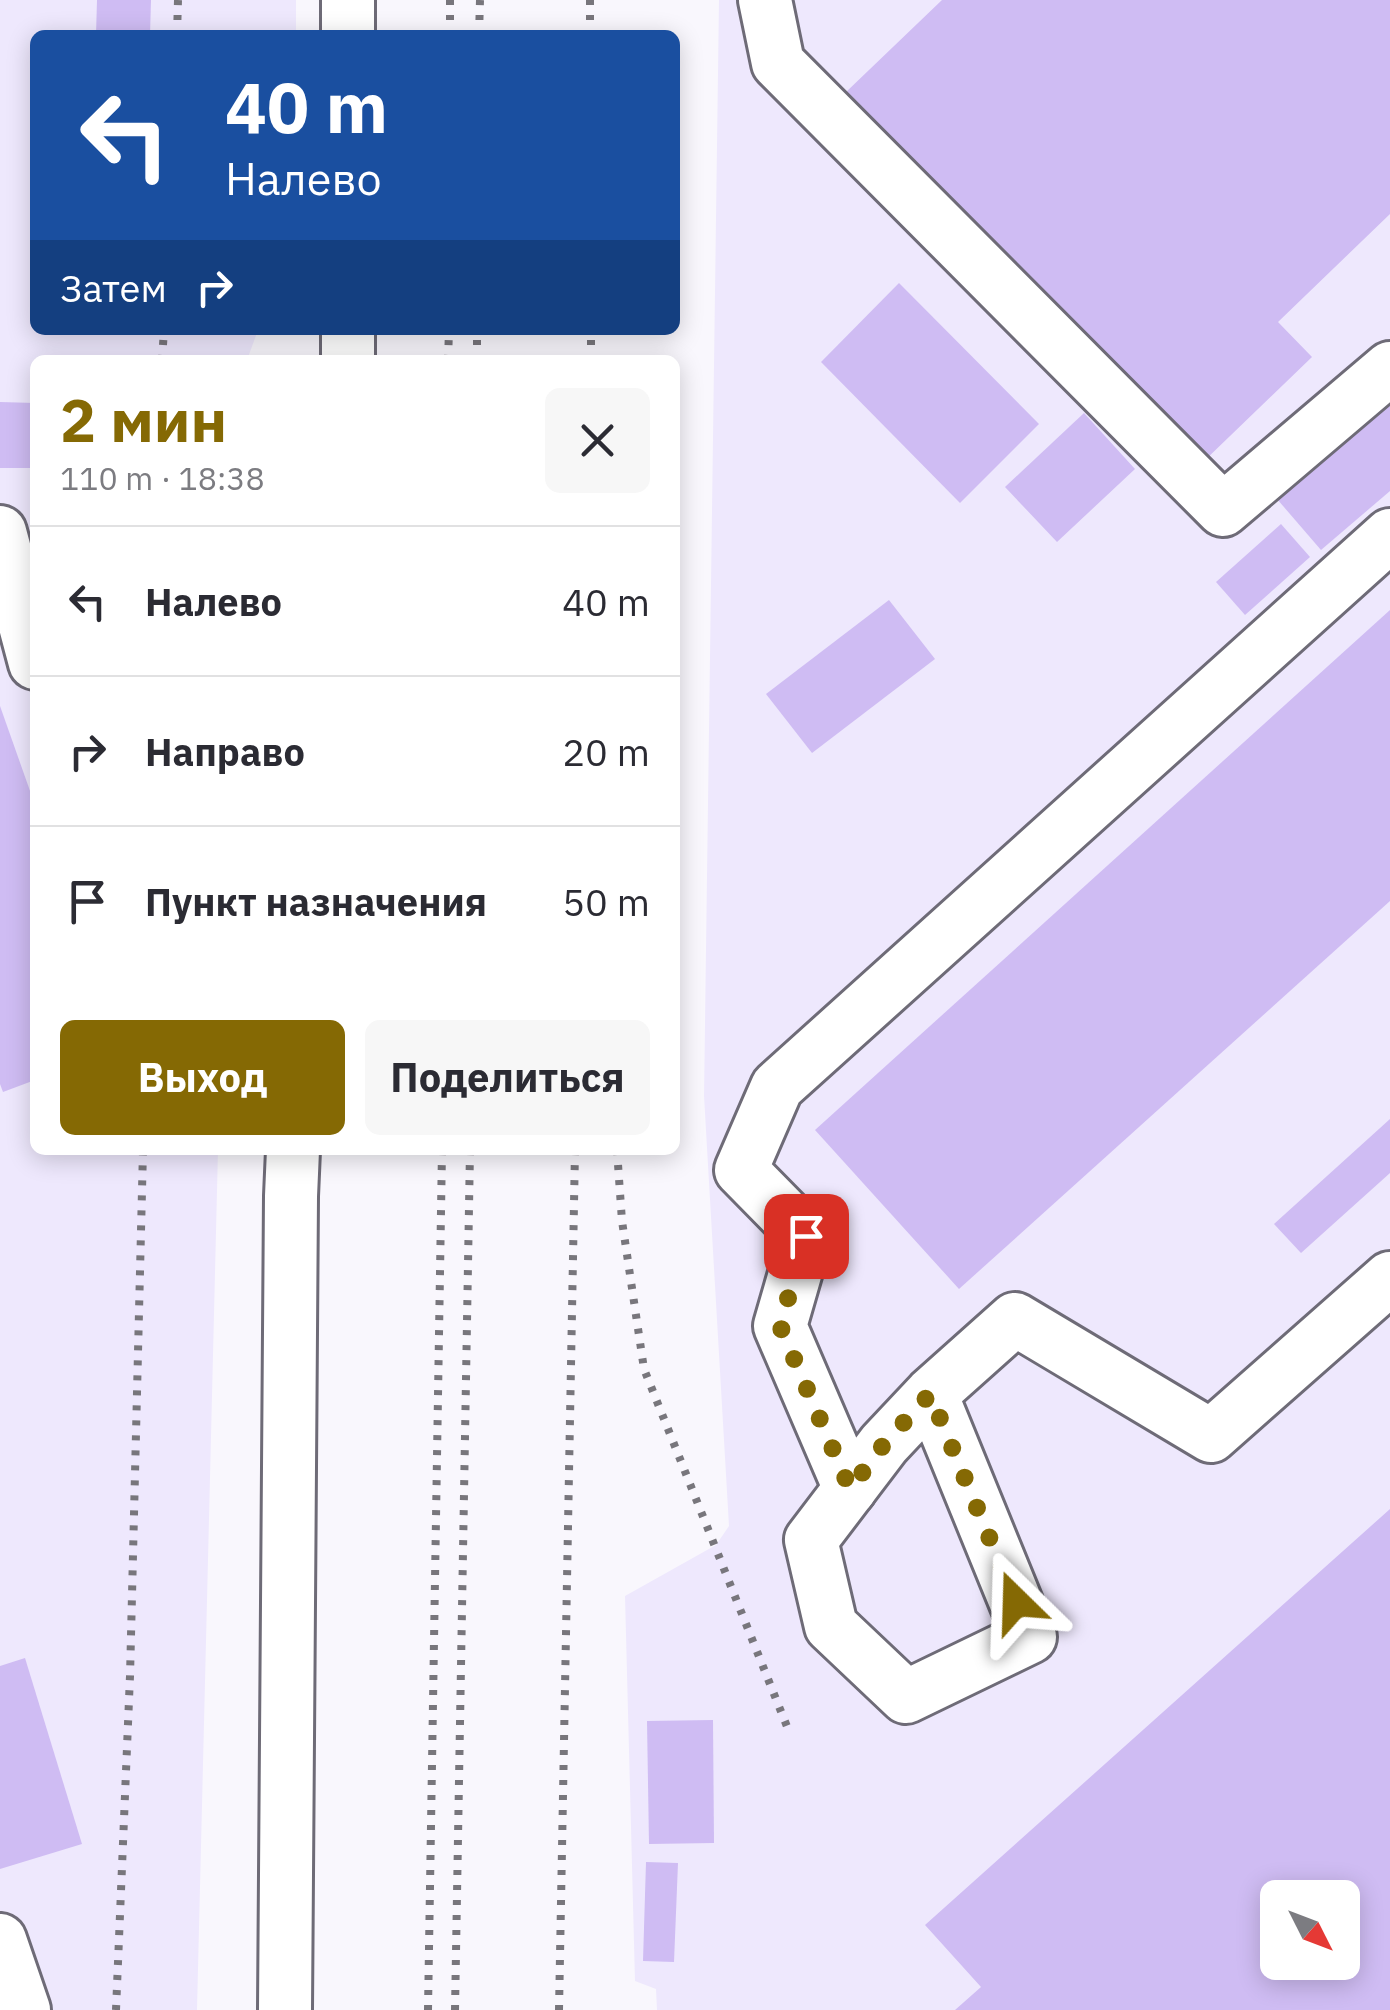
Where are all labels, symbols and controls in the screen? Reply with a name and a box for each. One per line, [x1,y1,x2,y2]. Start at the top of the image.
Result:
text: 40 m [225,61,388,152]
icon: left [60,70,190,200]
text: Налево [225,149,382,207]
icon: right [187,260,242,315]
text: Затем [60,263,167,312]
text: 2 мин [60,380,227,459]
button: close [545,388,650,493]
text: 110 m · 18:38 [60,457,265,499]
icon: left [60,574,115,629]
text: Налево [145,577,282,626]
text: 40 m [562,577,650,626]
icon: right [60,724,115,779]
text: Направо [145,727,305,776]
text: 20 m [562,727,650,776]
icon: arrive [60,874,115,929]
text: Пункт назначения [145,877,487,926]
text: 50 m [562,877,650,926]
button: Выход [60,1020,345,1135]
button: Поделиться [365,1020,650,1135]
pin [764,1194,849,1279]
icon: arrive [779,1209,834,1264]
position arrow [964,1550,1068,1654]
north arrow [1260,1880,1360,1980]
map controls [1260,1880,1360,1980]

